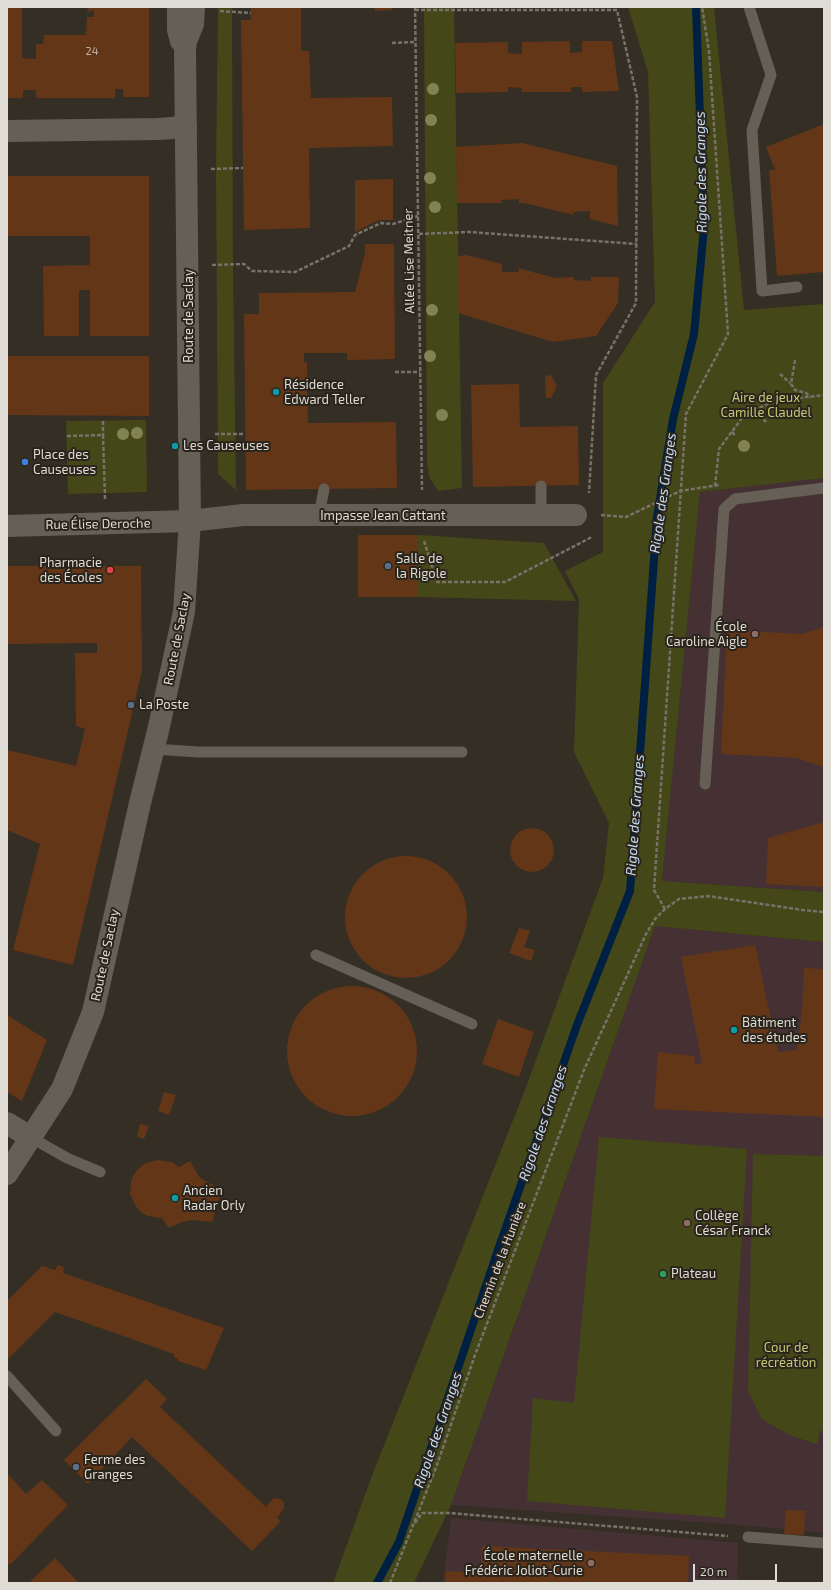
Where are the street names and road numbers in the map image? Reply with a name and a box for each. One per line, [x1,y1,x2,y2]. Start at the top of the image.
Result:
street label: Allée Lise Meitner [400,208,418,314]
street label: Route de Saclay [181,269,197,363]
street label: Impasse Jean Cattant [320,508,446,524]
street label: Rue Élise Deroche [45,515,151,533]
street label: Route de Saclay [160,592,194,686]
street label: Route de Saclay [88,908,122,1002]
street label: Chemin de la Hunière [470,1199,530,1321]

